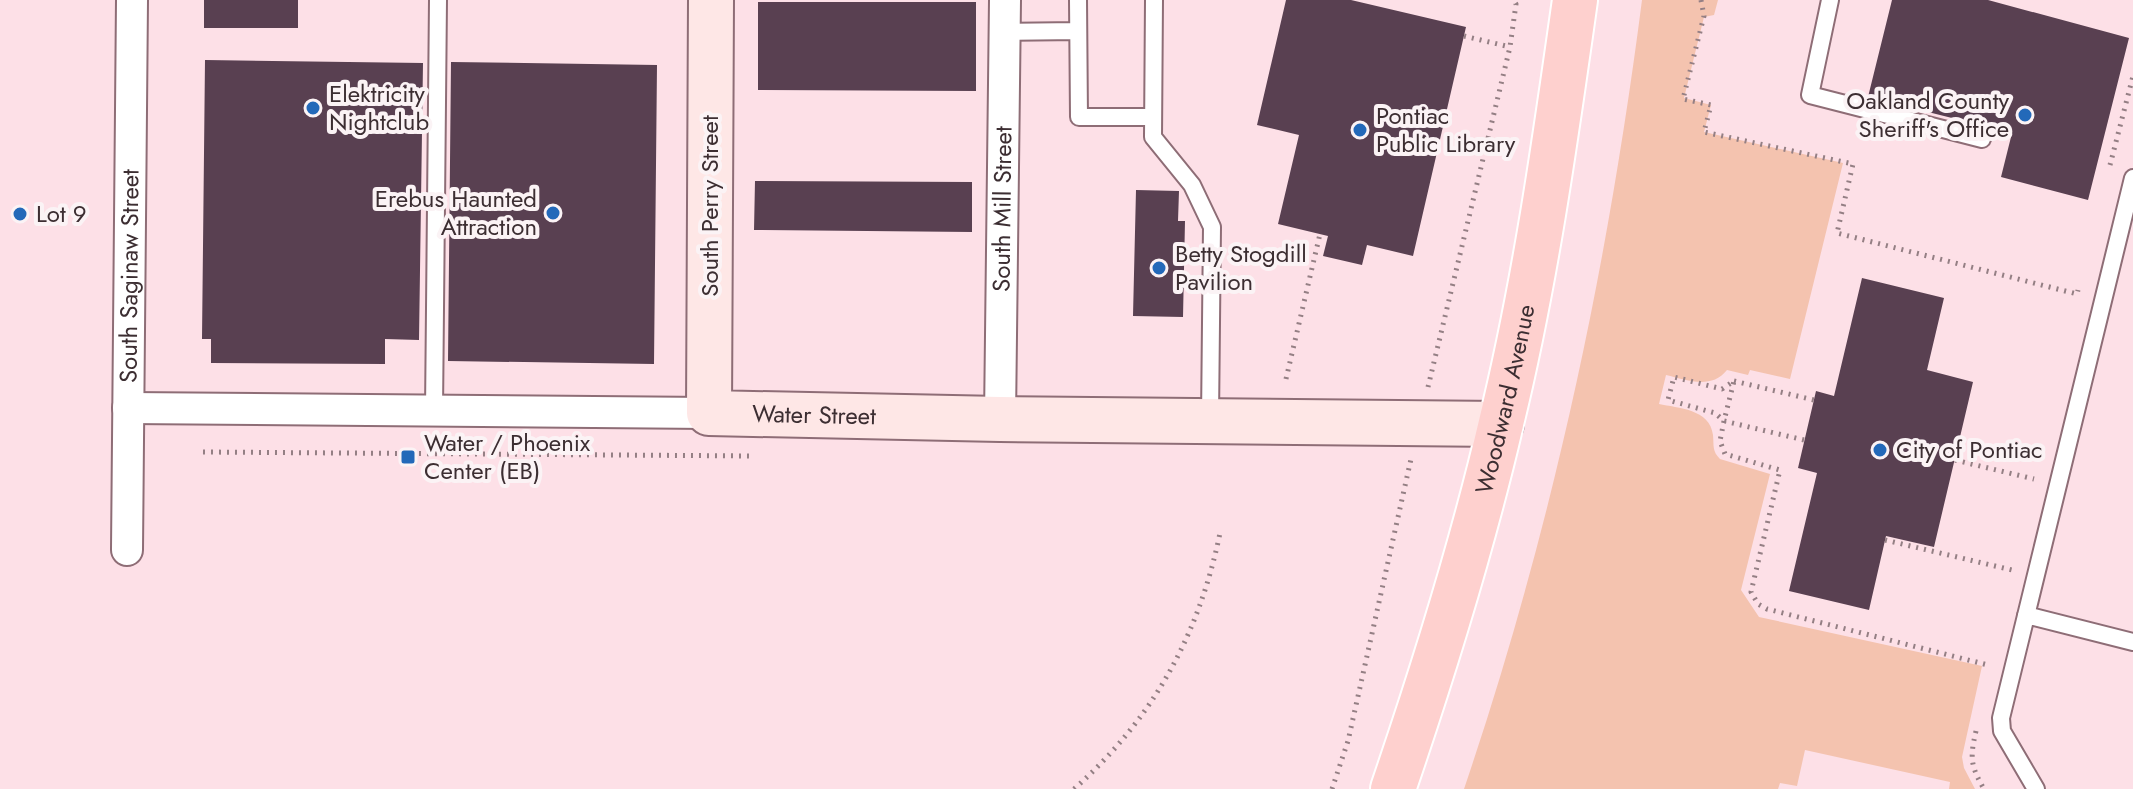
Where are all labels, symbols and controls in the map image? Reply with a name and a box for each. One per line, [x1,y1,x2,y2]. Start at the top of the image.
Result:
place label: Elektricity Nightclub [329,76,429,139]
place label: Oakland County Sheriff's Office [1846,83,2009,146]
place label: Pontiac Public Library [1376,98,1516,161]
marker: Elektricity Nightclub [304,99,322,117]
marker: Oakland County Sheriff's Office [2016,106,2034,124]
street label: South Perry Street [692,115,727,297]
marker: Pontiac Public Library [1351,121,1369,139]
street label: South Mill Street [984,126,1020,292]
street label: South Saginaw Street [111,169,147,383]
place label: Erebus Haunted Attraction [375,181,537,244]
place label: Lot 9 [36,196,87,231]
marker: Erebus Haunted Attraction [544,204,562,222]
marker: Lot 9 [11,205,29,223]
place label: Betty Stogdill Pavilion [1175,236,1307,299]
marker: Betty Stogdill Pavilion [1150,259,1168,277]
street label: Woodward Avenue [1466,301,1543,498]
street label: Water Street [752,396,876,433]
place label: Water / Phoenix Center (EB) [424,425,591,488]
place label: City of Pontiac [1896,432,2043,467]
marker: City of Pontiac [1871,441,1889,459]
marker: Water / Phoenix Center (EB) [399,448,417,466]

